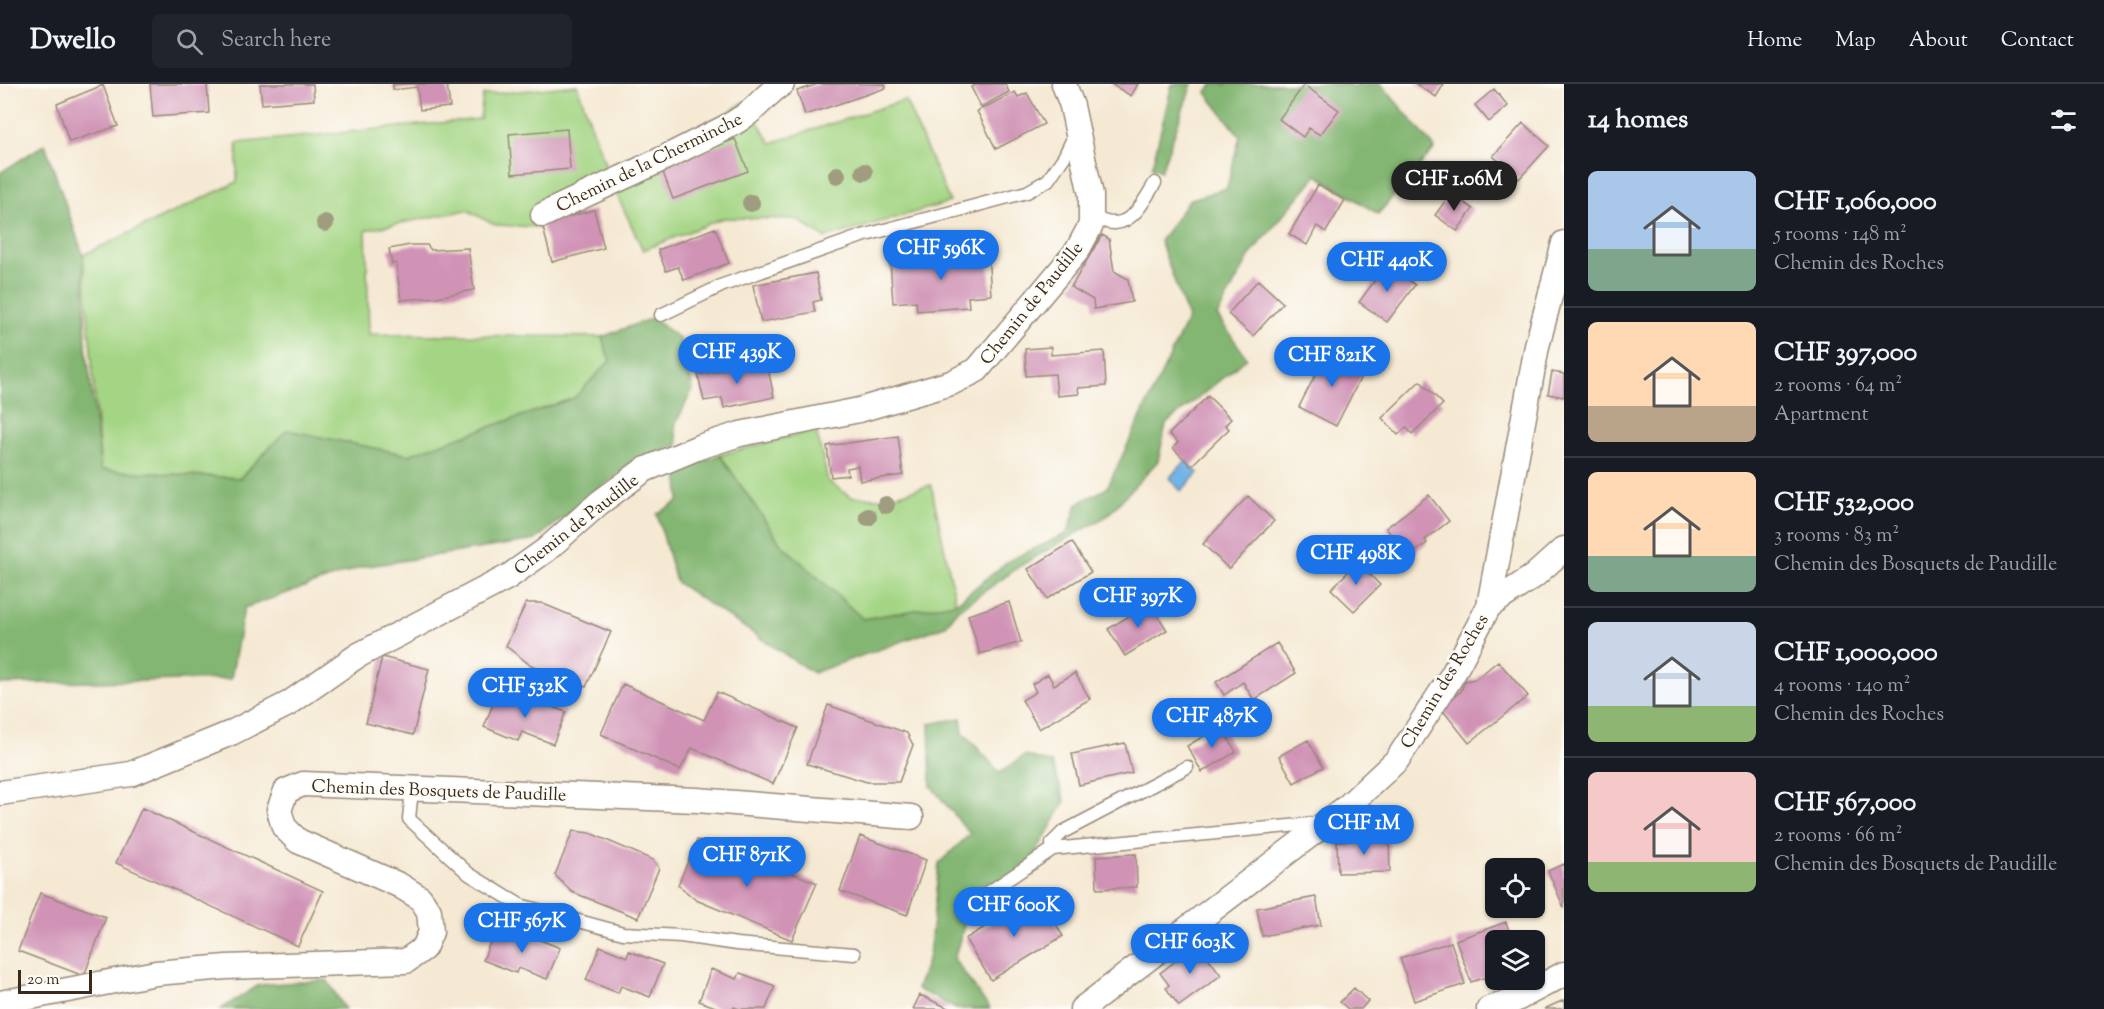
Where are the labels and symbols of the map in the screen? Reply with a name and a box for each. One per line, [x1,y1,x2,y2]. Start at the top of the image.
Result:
street label: Chemin de la Cherminche [552,107,747,220]
pin: CHF 1.06M [1385,161,1523,212]
pin: CHF 596K [879,230,1003,281]
street label: Chemin de Paudille [975,237,1090,371]
pin: CHF 440K [1325,242,1449,293]
pin: CHF 439K [675,334,799,385]
pin: CHF 821K [1270,337,1394,388]
street label: Chemin de Paudille [509,469,645,583]
pin: CHF 498K [1294,535,1418,586]
pin: CHF 397K [1076,578,1200,629]
street label: Chemin des Roches [1395,610,1496,754]
pin: CHF 532K [463,668,587,719]
pin: CHF 487K [1150,698,1274,749]
street label: Chemin des Bosquets de Paudille [311,775,567,809]
pin: CHF 1M [1315,805,1413,856]
pin: CHF 871K [685,837,809,888]
pin: CHF 600K [952,887,1076,938]
pin: CHF 567K [460,903,584,954]
pin: CHF 603K [1128,924,1252,975]
scale bar [18,967,92,994]

